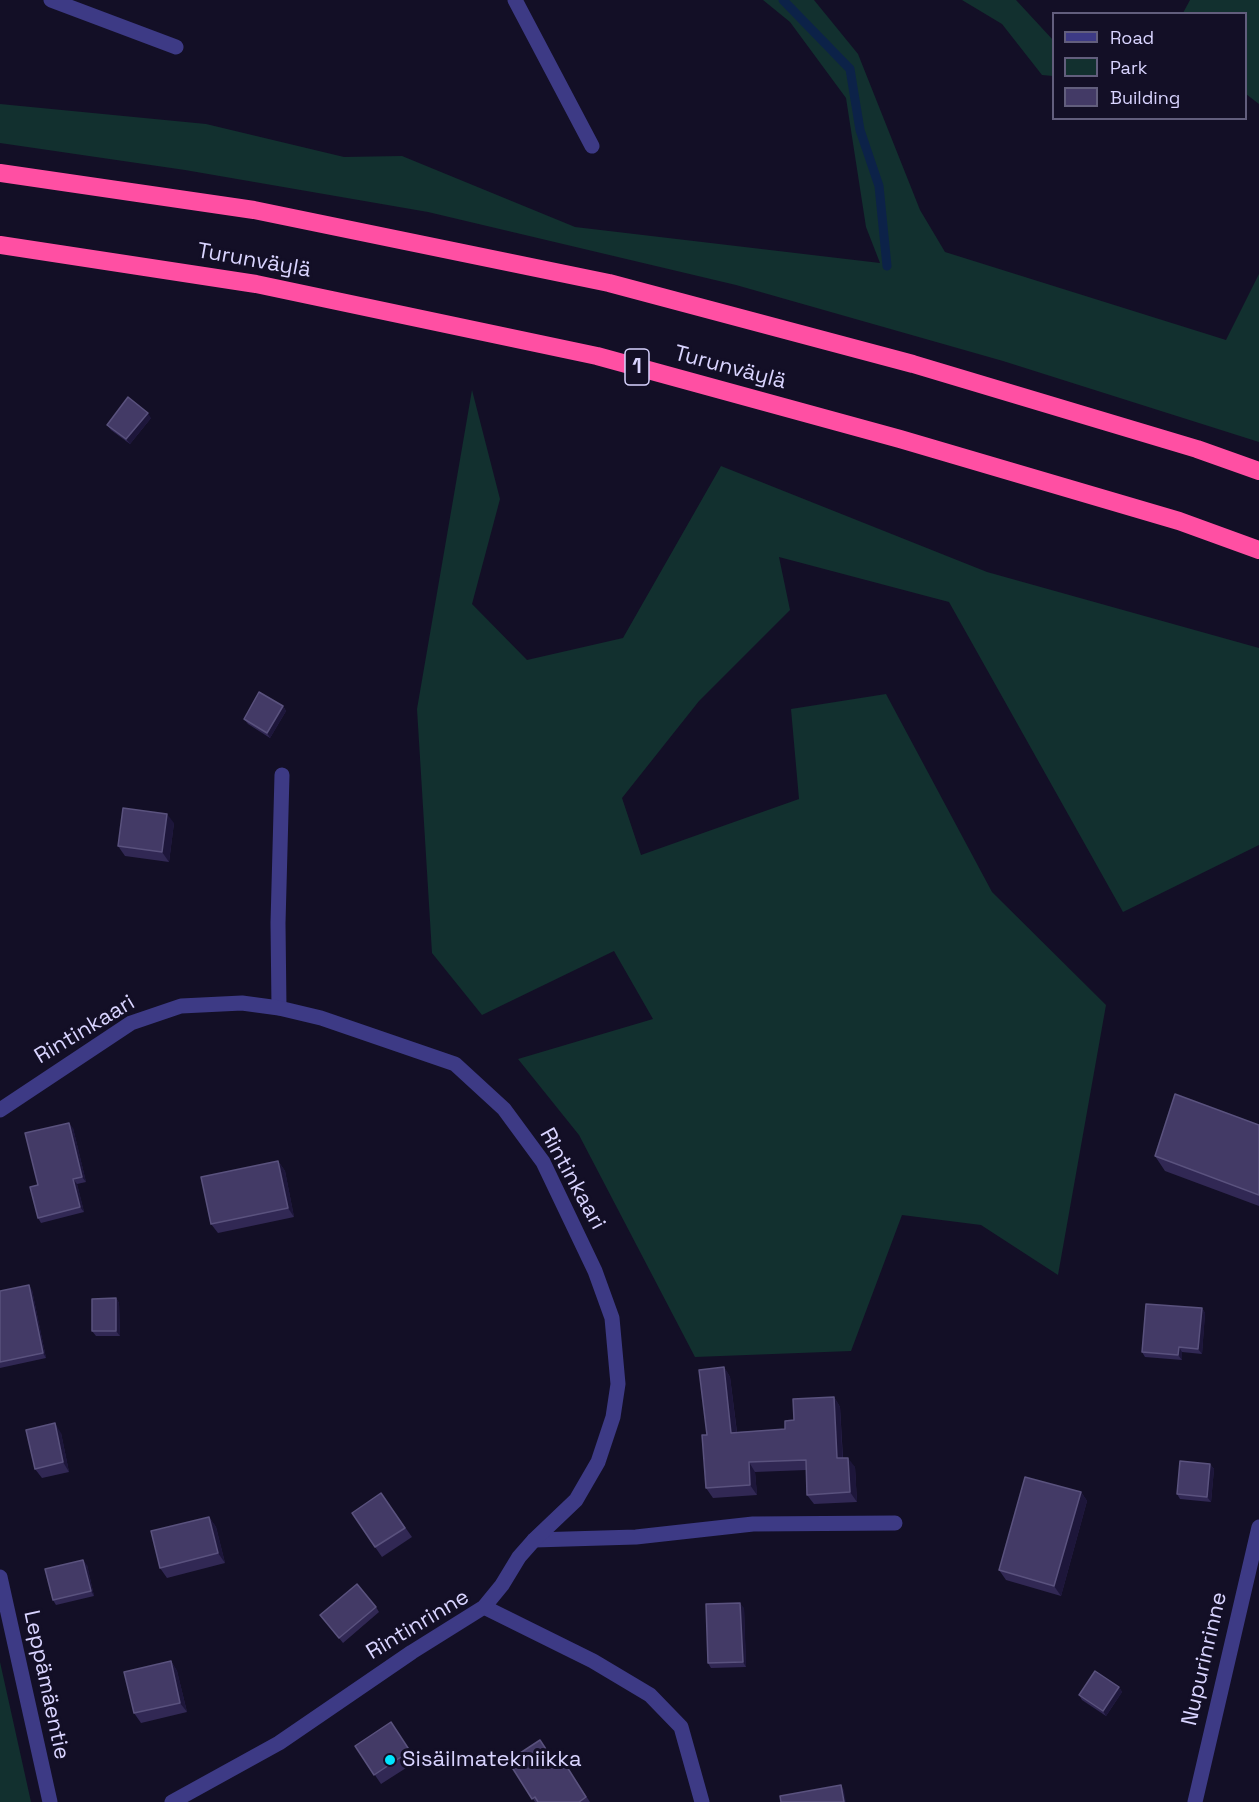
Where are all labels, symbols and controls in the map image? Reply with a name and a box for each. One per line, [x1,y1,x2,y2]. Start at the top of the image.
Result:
legend [1052,12,1247,120]
text: Road [1110,26,1154,49]
text: Park [1110,56,1147,79]
text: Building [1110,86,1180,109]
street label: Turunväylä [195,238,313,284]
street label: Turunväylä [671,340,789,396]
road number: 1 [625,349,649,385]
street label: Rintinkaari [30,990,140,1070]
street label: Rintinkaari [533,1124,611,1234]
street label: Rintinrinne [362,1584,474,1666]
street label: Nupurinrinne [1177,1590,1233,1728]
street label: Leppämäentie [17,1608,75,1762]
place label: Sisäilmatekniikka [402,1747,582,1773]
marker: Sisäilmatekniikka [383,1753,397,1767]

